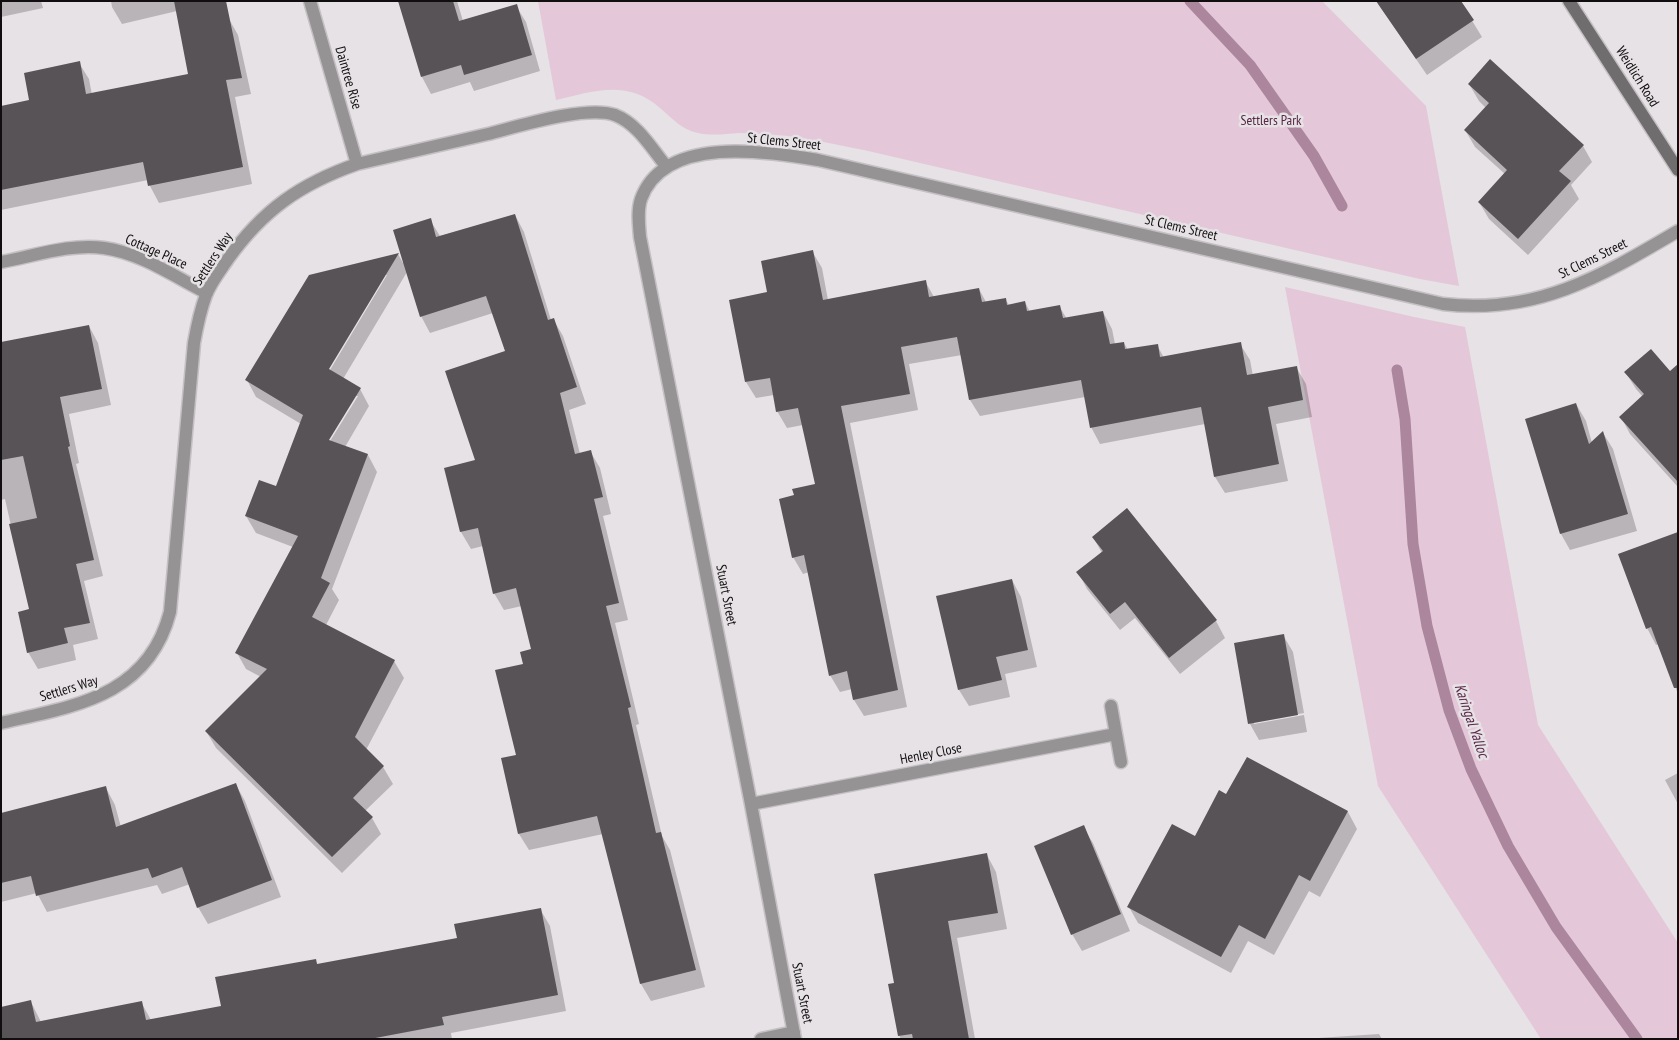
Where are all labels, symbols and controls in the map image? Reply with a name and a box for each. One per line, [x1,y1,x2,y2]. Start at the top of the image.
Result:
street label: Weidlich Road [1612,44,1662,110]
street label: Daintree Rise [331,45,365,111]
park label: Settlers Park [1241,113,1301,129]
street label: St Clems Street [746,130,822,154]
street label: St Clems Street [1143,211,1219,245]
street label: Settlers Way [190,229,236,289]
street label: Cottage Place [122,231,190,273]
street label: St Clems Street [1556,235,1630,283]
street label: Stuart Street [712,563,740,627]
street label: Settlers Way [38,672,100,706]
water label: Karingal Yalloc [1450,682,1492,760]
street label: Henley Close [899,740,963,768]
street label: Stuart Street [788,961,816,1025]

